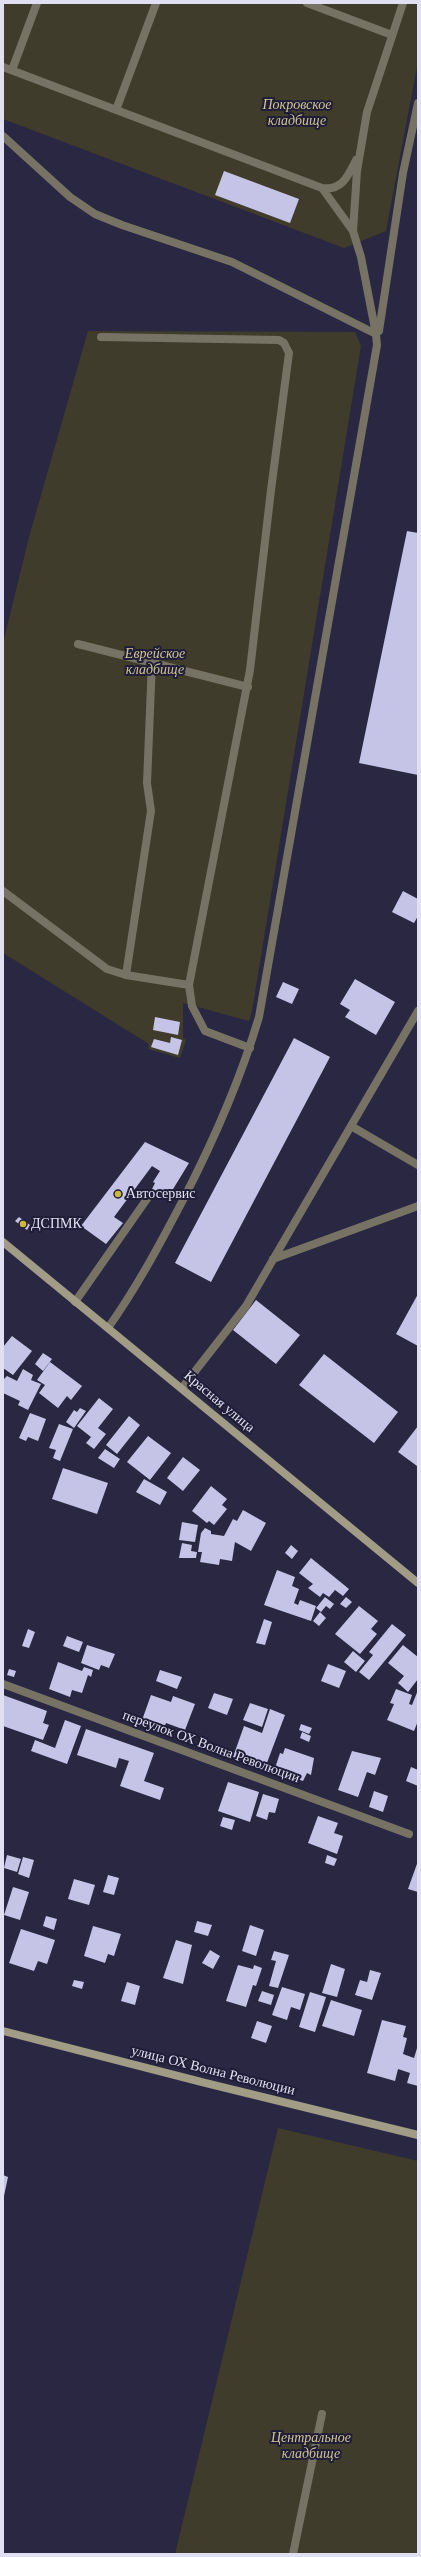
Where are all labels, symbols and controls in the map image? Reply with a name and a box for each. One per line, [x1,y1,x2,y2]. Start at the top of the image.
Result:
park label: Покровское кладбище [263,97,331,130]
park label: Еврейское кладбище [125,646,185,678]
place label: Автосервис [126,1186,196,1202]
marker: Автосервис [113,1189,123,1199]
place label: ДСПМК [31,1216,82,1232]
marker: ДСПМК [18,1219,28,1229]
street label: Красная улица [180,1368,258,1436]
street label: переулок ОХ Волна Революции [120,1707,302,1787]
street label: улица ОХ Волна Революции [129,2043,297,2099]
park label: Центральное кладбище [271,2430,351,2462]

